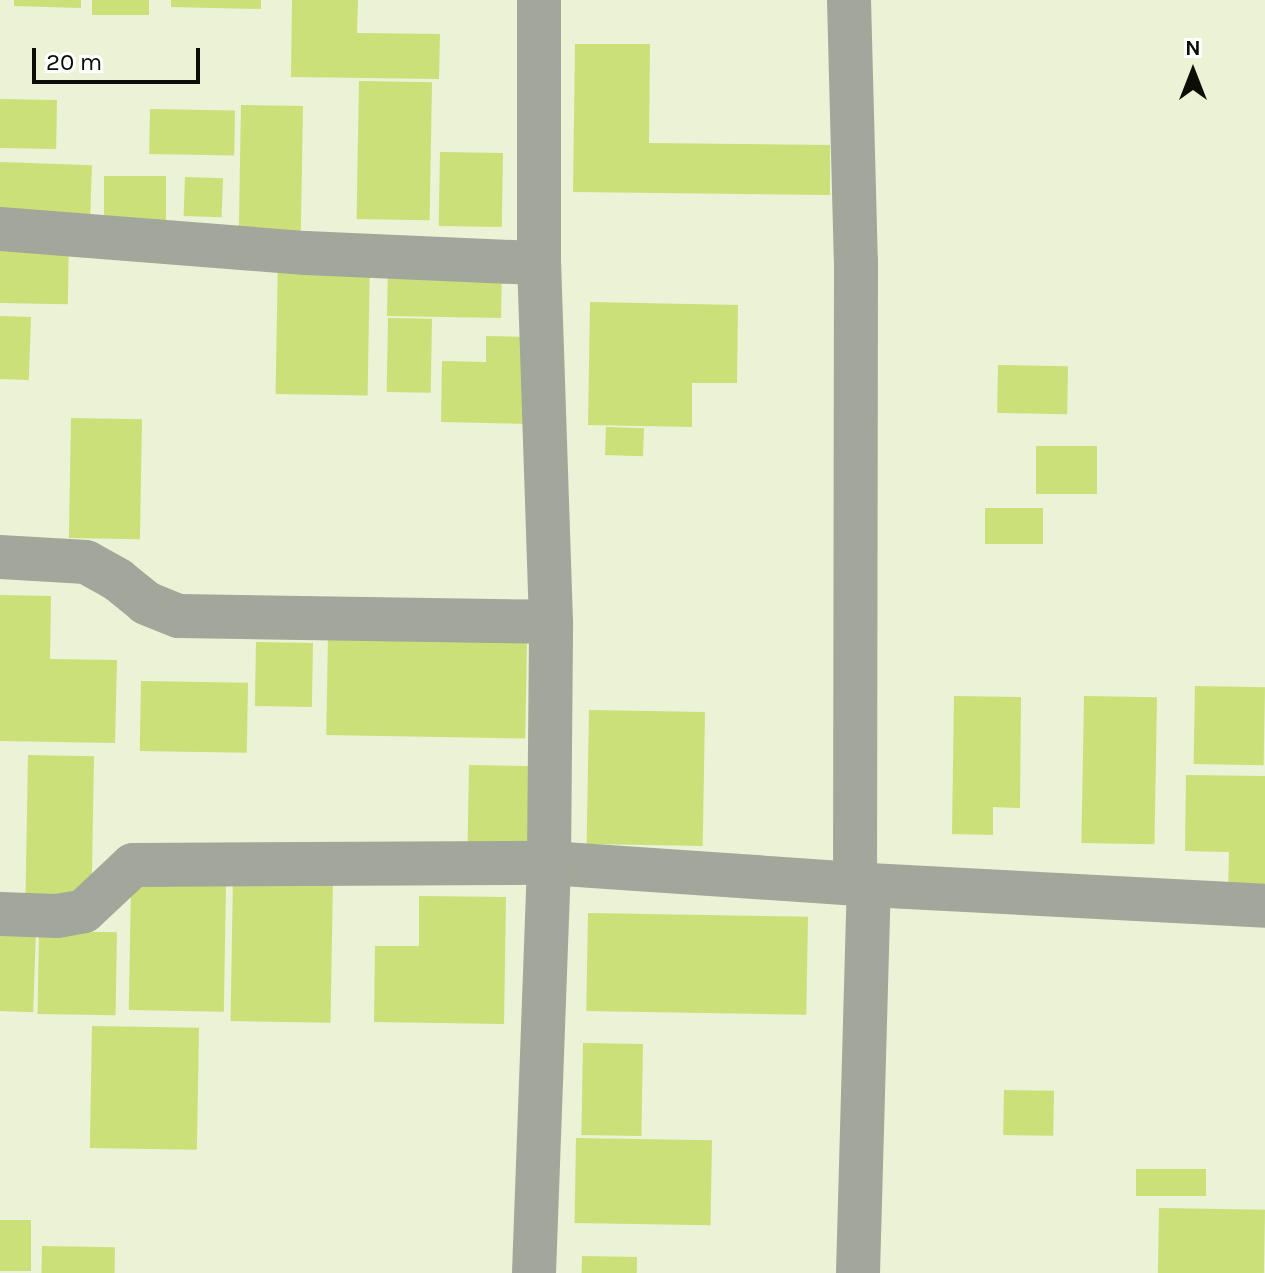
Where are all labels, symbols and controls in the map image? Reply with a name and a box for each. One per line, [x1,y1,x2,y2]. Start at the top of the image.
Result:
scale bar [36,32,204,82]
north arrow [1153,32,1233,112]
text: N [1185,35,1201,61]
text: 20 m [46,48,102,76]

